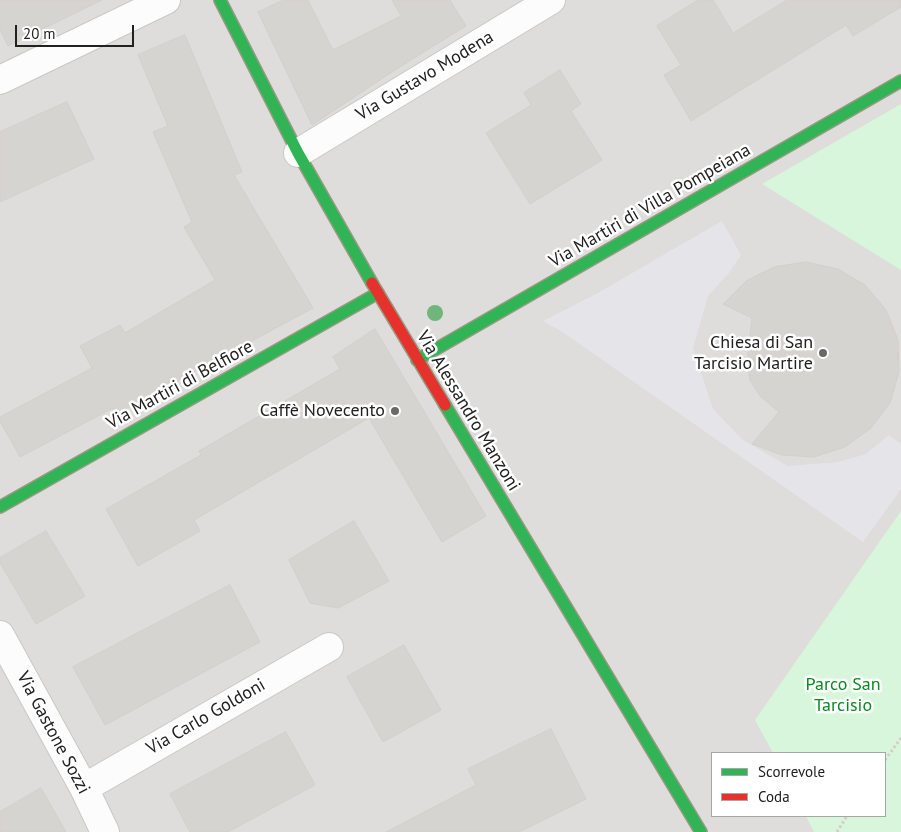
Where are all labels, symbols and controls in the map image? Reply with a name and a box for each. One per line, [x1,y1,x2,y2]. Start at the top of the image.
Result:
scale bar [18,15,136,47]
text: 20 m [23,24,56,43]
street label: Via Gustavo Modena [352,26,498,126]
street label: Via Martiri di Villa Pompeiana [545,139,755,273]
street label: Via Alessandro Manzoni [412,327,524,495]
place label: Chiesa di San Tarcisio Martire [694,332,813,374]
street label: Via Martiri di Belfiore [103,336,257,434]
marker: Chiesa di San Tarcisio Martire [817,347,829,359]
place label: Caffè Novecento [260,400,385,422]
marker: Caffè Novecento [389,405,401,417]
street label: Via Gastone Sozzi [12,668,94,798]
street label: Via Carlo Goldoni [143,674,269,760]
park label: Parco San Tarcisio [806,674,880,716]
legend [711,752,886,817]
text: Scorrevole [758,762,825,781]
text: Coda [758,787,790,806]

